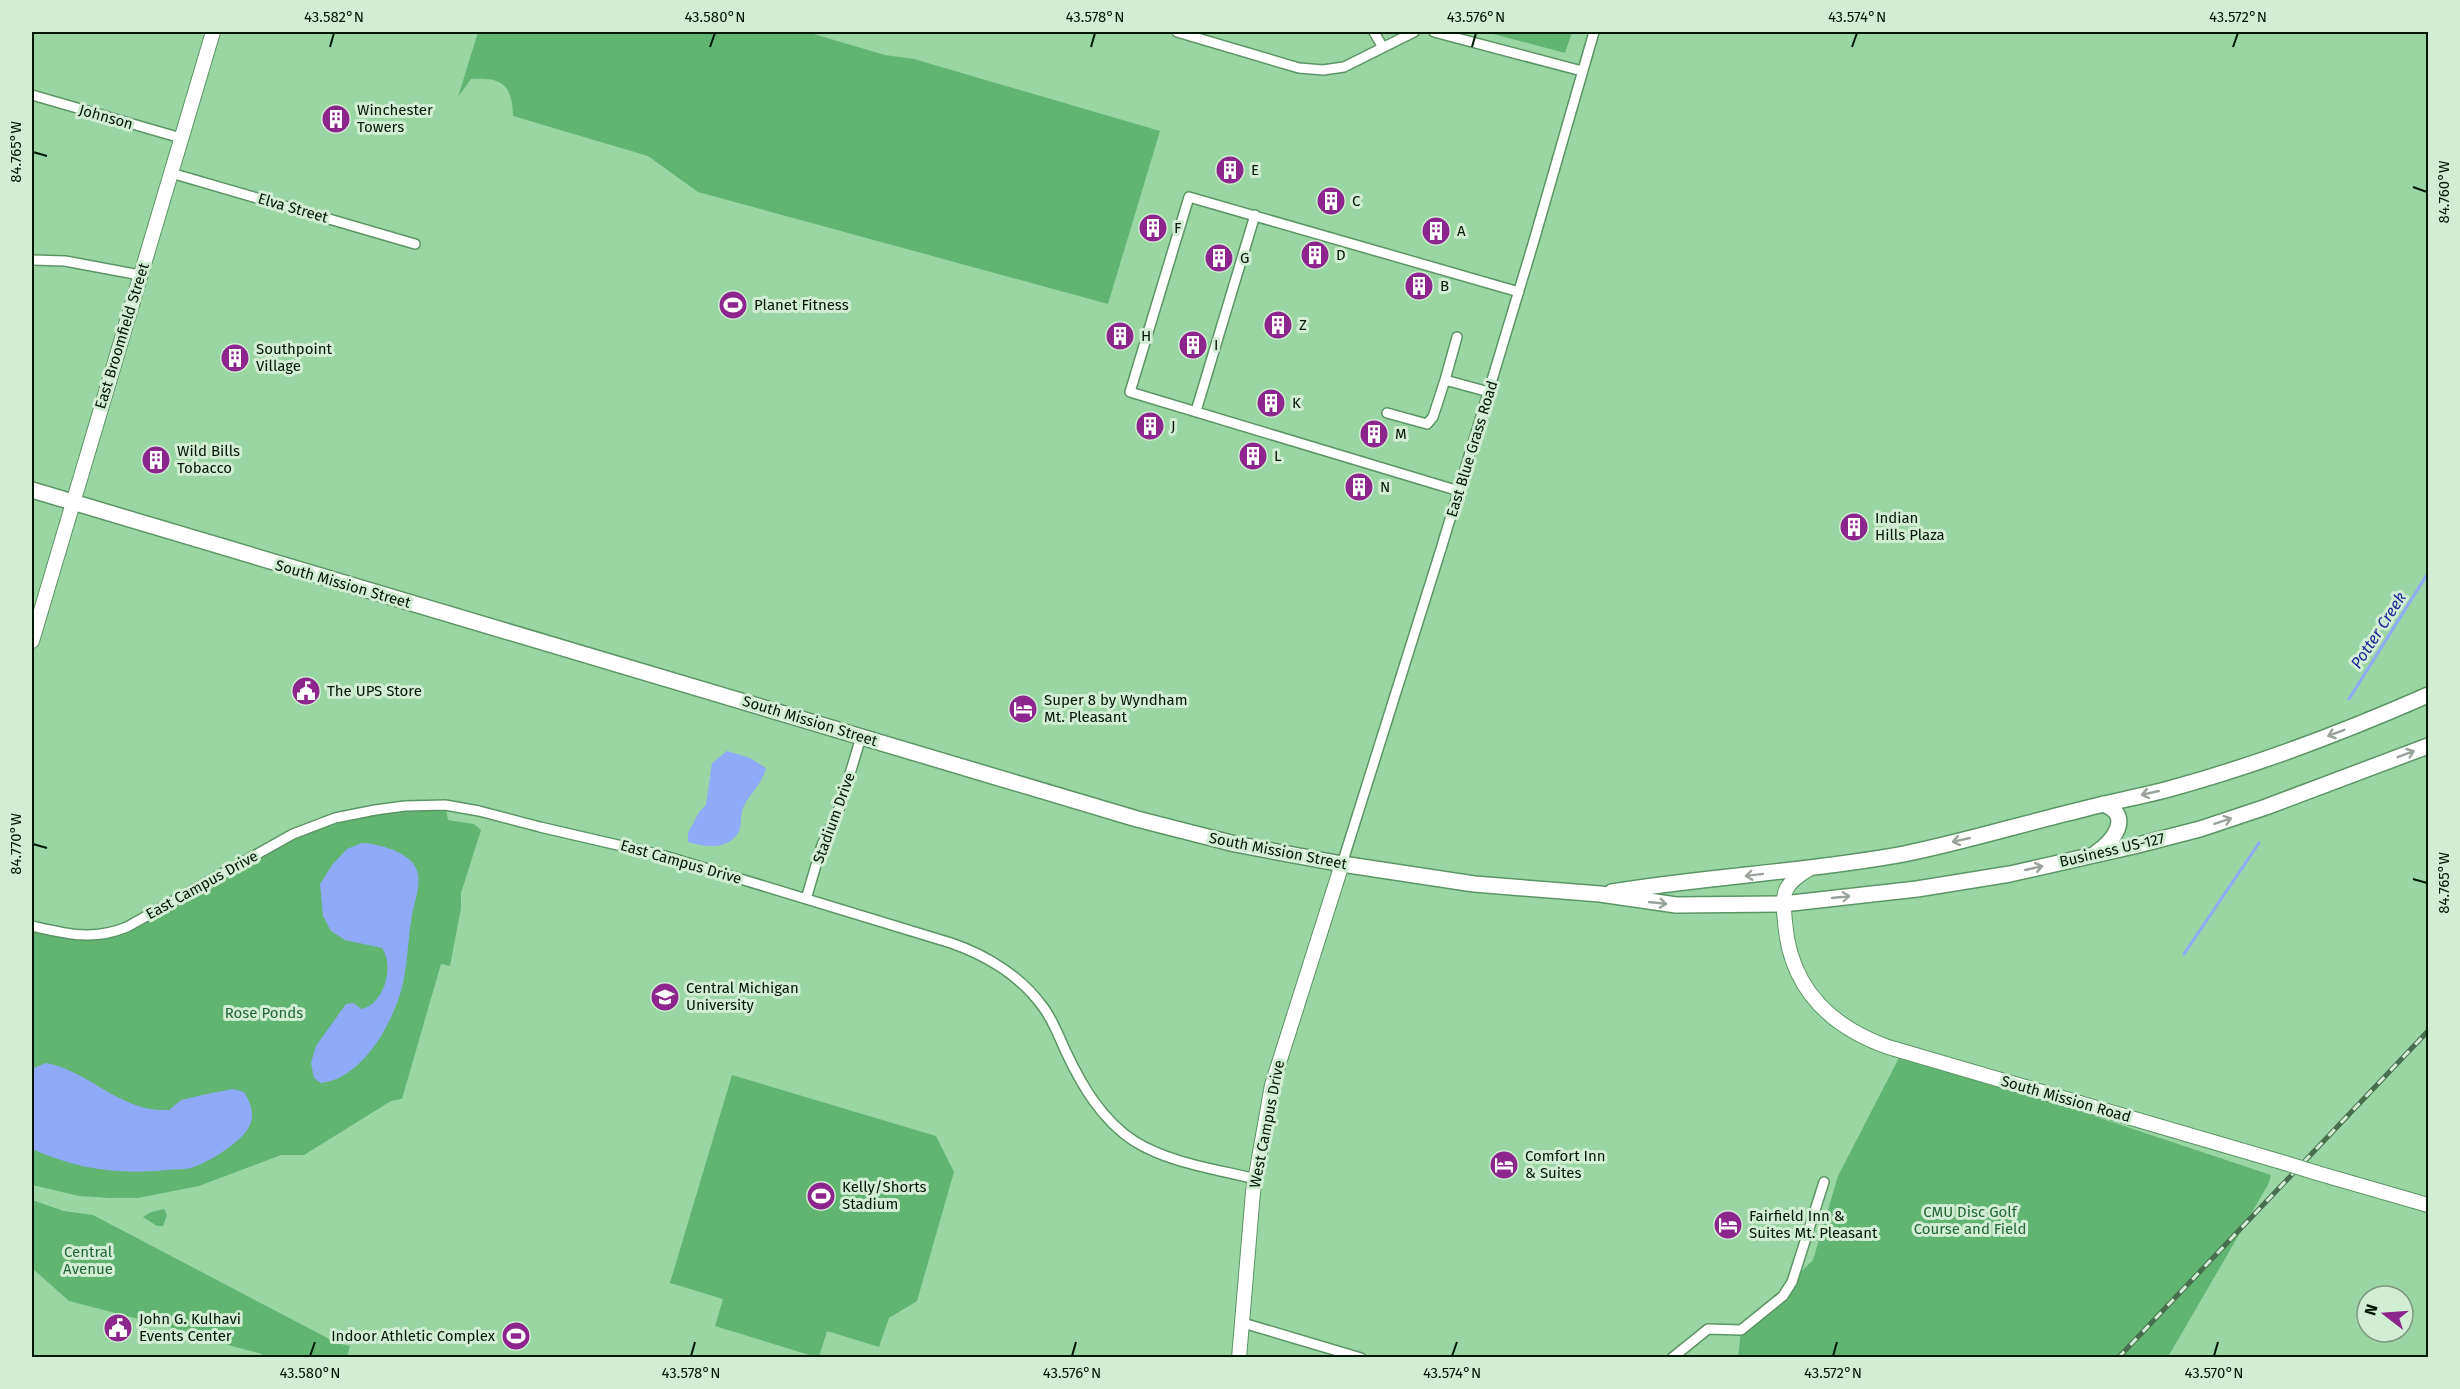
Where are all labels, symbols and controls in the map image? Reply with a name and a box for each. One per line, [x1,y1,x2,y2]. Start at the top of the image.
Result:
text: 43.582°N [304,8,364,26]
text: 43.580°N [684,8,746,26]
text: 43.578°N [1066,8,1124,26]
text: 43.576°N [1447,8,1505,26]
text: 43.574°N [1828,8,1886,26]
text: 43.572°N [2209,8,2267,26]
street label: Johnson [77,101,135,133]
place label: Winchester Towers [357,101,433,136]
building icon: Winchester Towers [320,103,352,135]
text: 84.765°W [7,121,25,183]
building icon: E [1214,154,1246,186]
text: 84.760°W [2435,160,2453,223]
place label: E [1251,161,1259,179]
building icon: C [1315,185,1347,217]
street label: Elva Street [256,189,331,227]
place label: C [1352,192,1361,210]
building icon: F [1137,212,1169,244]
building icon: A [1420,215,1452,247]
place label: F [1174,219,1181,237]
place label: A [1457,222,1466,240]
building icon: D [1299,239,1331,271]
building icon: G [1203,242,1235,274]
place label: D [1336,246,1346,264]
place label: G [1240,249,1249,267]
street label: East Broomfield Street [91,260,153,411]
building icon: B [1403,270,1435,302]
place label: B [1440,277,1449,295]
sports icon: Planet Fitness [717,289,749,321]
place label: Planet Fitness [754,296,849,314]
building icon: Z [1262,309,1294,341]
place label: Z [1299,316,1307,334]
building icon: H [1104,320,1136,352]
place label: H [1141,327,1151,345]
building icon: I [1177,329,1209,361]
place label: I [1214,336,1218,354]
place label: Southpoint Village [256,340,333,375]
building icon: Southpoint Village [219,342,251,374]
street label: East Blue Grass Road [1443,379,1501,519]
building icon: K [1255,387,1287,419]
place label: K [1292,394,1301,412]
building icon: J [1134,410,1166,442]
place label: J [1171,417,1176,435]
building icon: M [1358,418,1390,450]
place label: M [1395,425,1407,443]
building icon: L [1237,440,1269,472]
place label: Wild Bills Tobacco [177,442,240,477]
building icon: Wild Bills Tobacco [140,444,172,476]
place label: L [1274,447,1282,465]
building icon: N [1343,471,1375,503]
place label: N [1380,478,1390,496]
place label: Indian Hills Plaza [1875,509,1945,544]
building icon: Indian Hills Plaza [1838,511,1870,543]
street label: South Mission Street [273,556,413,612]
water label: Potter Creek [2347,588,2410,672]
public building icon: The UPS Store [290,675,322,707]
place label: The UPS Store [327,682,422,700]
place label: Super 8 by Wyndham Mt. Pleasant [1044,691,1188,726]
street label: South Mission Street [740,692,880,750]
hotel icon: Super 8 by Wyndham Mt. Pleasant [1007,693,1039,725]
one-way arrow [2327,728,2345,739]
one-way arrow [2396,748,2415,759]
street label: Stadium Drive [809,770,859,866]
one-way arrow [2141,788,2160,800]
text: 84.770°W [7,813,25,875]
one-way arrow [2213,815,2232,826]
street label: South Mission Street [1208,829,1349,873]
street label: Business US-127 [2058,829,2167,871]
one-way arrow [1952,835,1971,847]
street label: East Campus Drive [618,836,744,888]
street label: East Campus Drive [143,847,261,923]
text: 84.765°W [2435,852,2453,914]
one-way arrow [2024,862,2043,874]
one-way arrow [1744,869,1764,880]
one-way arrow [1831,891,1851,902]
one-way arrow [1647,898,1667,909]
place label: Central Michigan University [686,979,799,1014]
school or university icon: Central Michigan University [649,981,681,1013]
park label: Rose Ponds [225,1004,303,1022]
street label: West Campus Drive [1246,1059,1288,1189]
street label: South Mission Road [1999,1072,2133,1126]
place label: Comfort Inn & Suites [1525,1147,1606,1182]
hotel icon: Comfort Inn & Suites [1488,1149,1520,1181]
place label: Kelly/Shorts Stadium [842,1178,927,1213]
sports icon: Kelly/Shorts Stadium [805,1180,837,1212]
park label: CMU Disc Golf Course and Field [1914,1203,2026,1238]
place label: Fairfield Inn & Suites Mt. Pleasant [1749,1207,1878,1242]
hotel icon: Fairfield Inn & Suites Mt. Pleasant [1712,1209,1744,1241]
park label: Central Avenue [63,1243,113,1278]
north arrow [2355,1284,2415,1344]
text: N [2360,1302,2382,1318]
place label: John G. Kulhavi Events Center [139,1310,241,1345]
public building icon: John G. Kulhavi Events Center [102,1312,134,1344]
sports icon: Indoor Athletic Complex [500,1320,532,1352]
place label: Indoor Athletic Complex [331,1327,496,1345]
text: 43.580°N [279,1364,341,1382]
text: 43.578°N [662,1364,720,1382]
text: 43.576°N [1043,1364,1101,1382]
text: 43.574°N [1423,1364,1481,1382]
text: 43.572°N [1804,1364,1862,1382]
text: 43.570°N [2184,1364,2244,1382]

